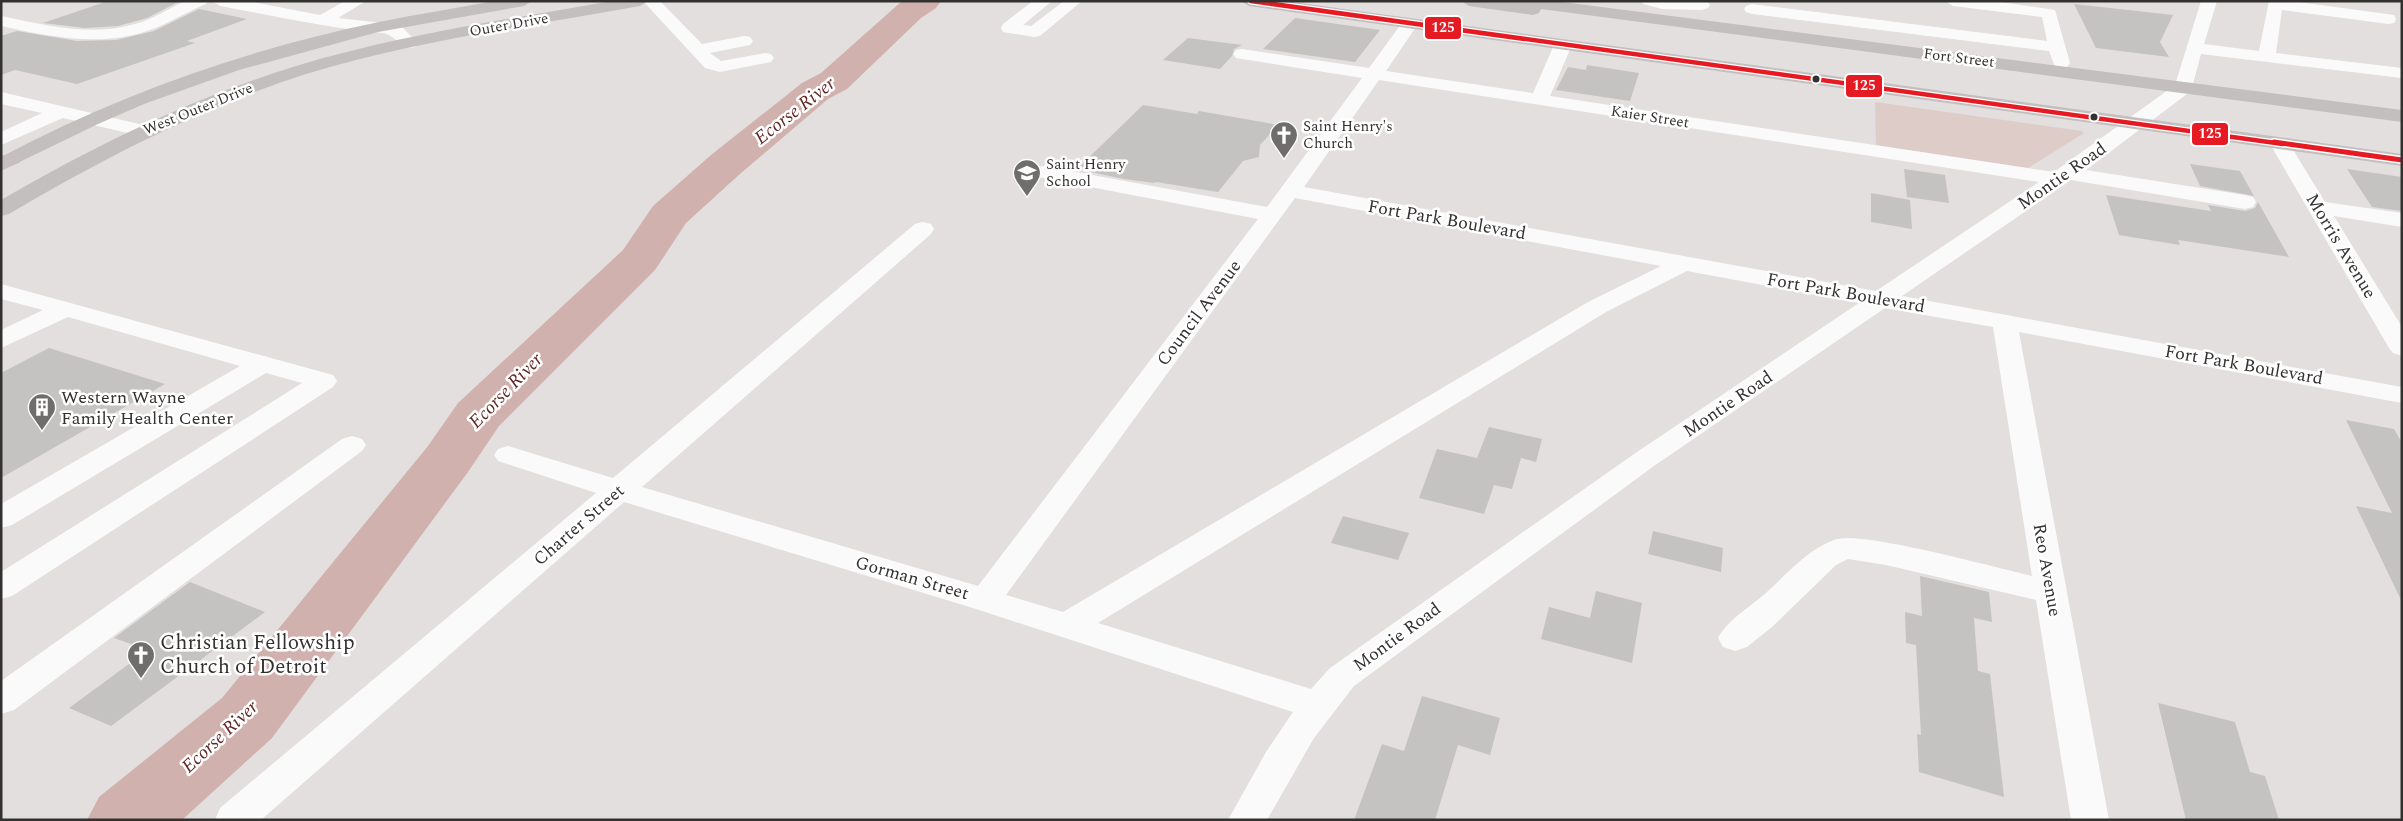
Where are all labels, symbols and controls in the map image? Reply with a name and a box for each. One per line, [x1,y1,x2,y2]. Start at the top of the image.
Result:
street label: Outer Drive [468,7,550,43]
line badge: 125 [1424,16,1462,40]
text: 125 [1431,17,1455,38]
street label: Fort Street [1922,42,1996,74]
water label: Ecorse River [748,70,842,152]
unlabelled marker [1811,74,1821,84]
line badge: 125 [1845,74,1883,98]
text: 125 [1852,75,1876,96]
street label: West Outer Drive [140,76,256,142]
street label: Kaier Street [1609,99,1691,135]
unlabelled marker [2089,112,2099,122]
place label: Saint Henry's Church [1303,115,1393,155]
church icon: Saint Henry's Church [1269,120,1299,159]
line badge: 125 [2191,122,2229,146]
text: 125 [2198,123,2222,144]
street label: Montie Road [2012,135,2112,217]
place label: Saint Henry School [1046,153,1126,193]
school or university icon: Saint Henry School [1012,158,1042,197]
street label: Morris Avenue [2299,188,2383,304]
street label: Fort Park Boulevard [1366,193,1528,247]
street label: Council Avenue [1150,254,1248,372]
street label: Fort Park Boulevard [1765,266,1927,320]
street label: Fort Park Boulevard [2163,338,2325,392]
water label: Ecorse River [462,346,550,436]
street label: Montie Road [1678,364,1778,444]
place label: Western Wayne Family Health Center [61,384,233,432]
building icon: Western Wayne Family Health Center [27,392,57,431]
street label: Charter Street [527,478,631,572]
street label: Reo Avenue [2026,521,2068,619]
street label: Gorman Street [852,549,972,607]
street label: Montie Road [1347,596,1447,678]
place label: Christian Fellowship Church of Detroit [160,627,355,683]
church icon: Christian Fellowship Church of Detroit [126,640,156,679]
water label: Ecorse River [175,693,265,780]

